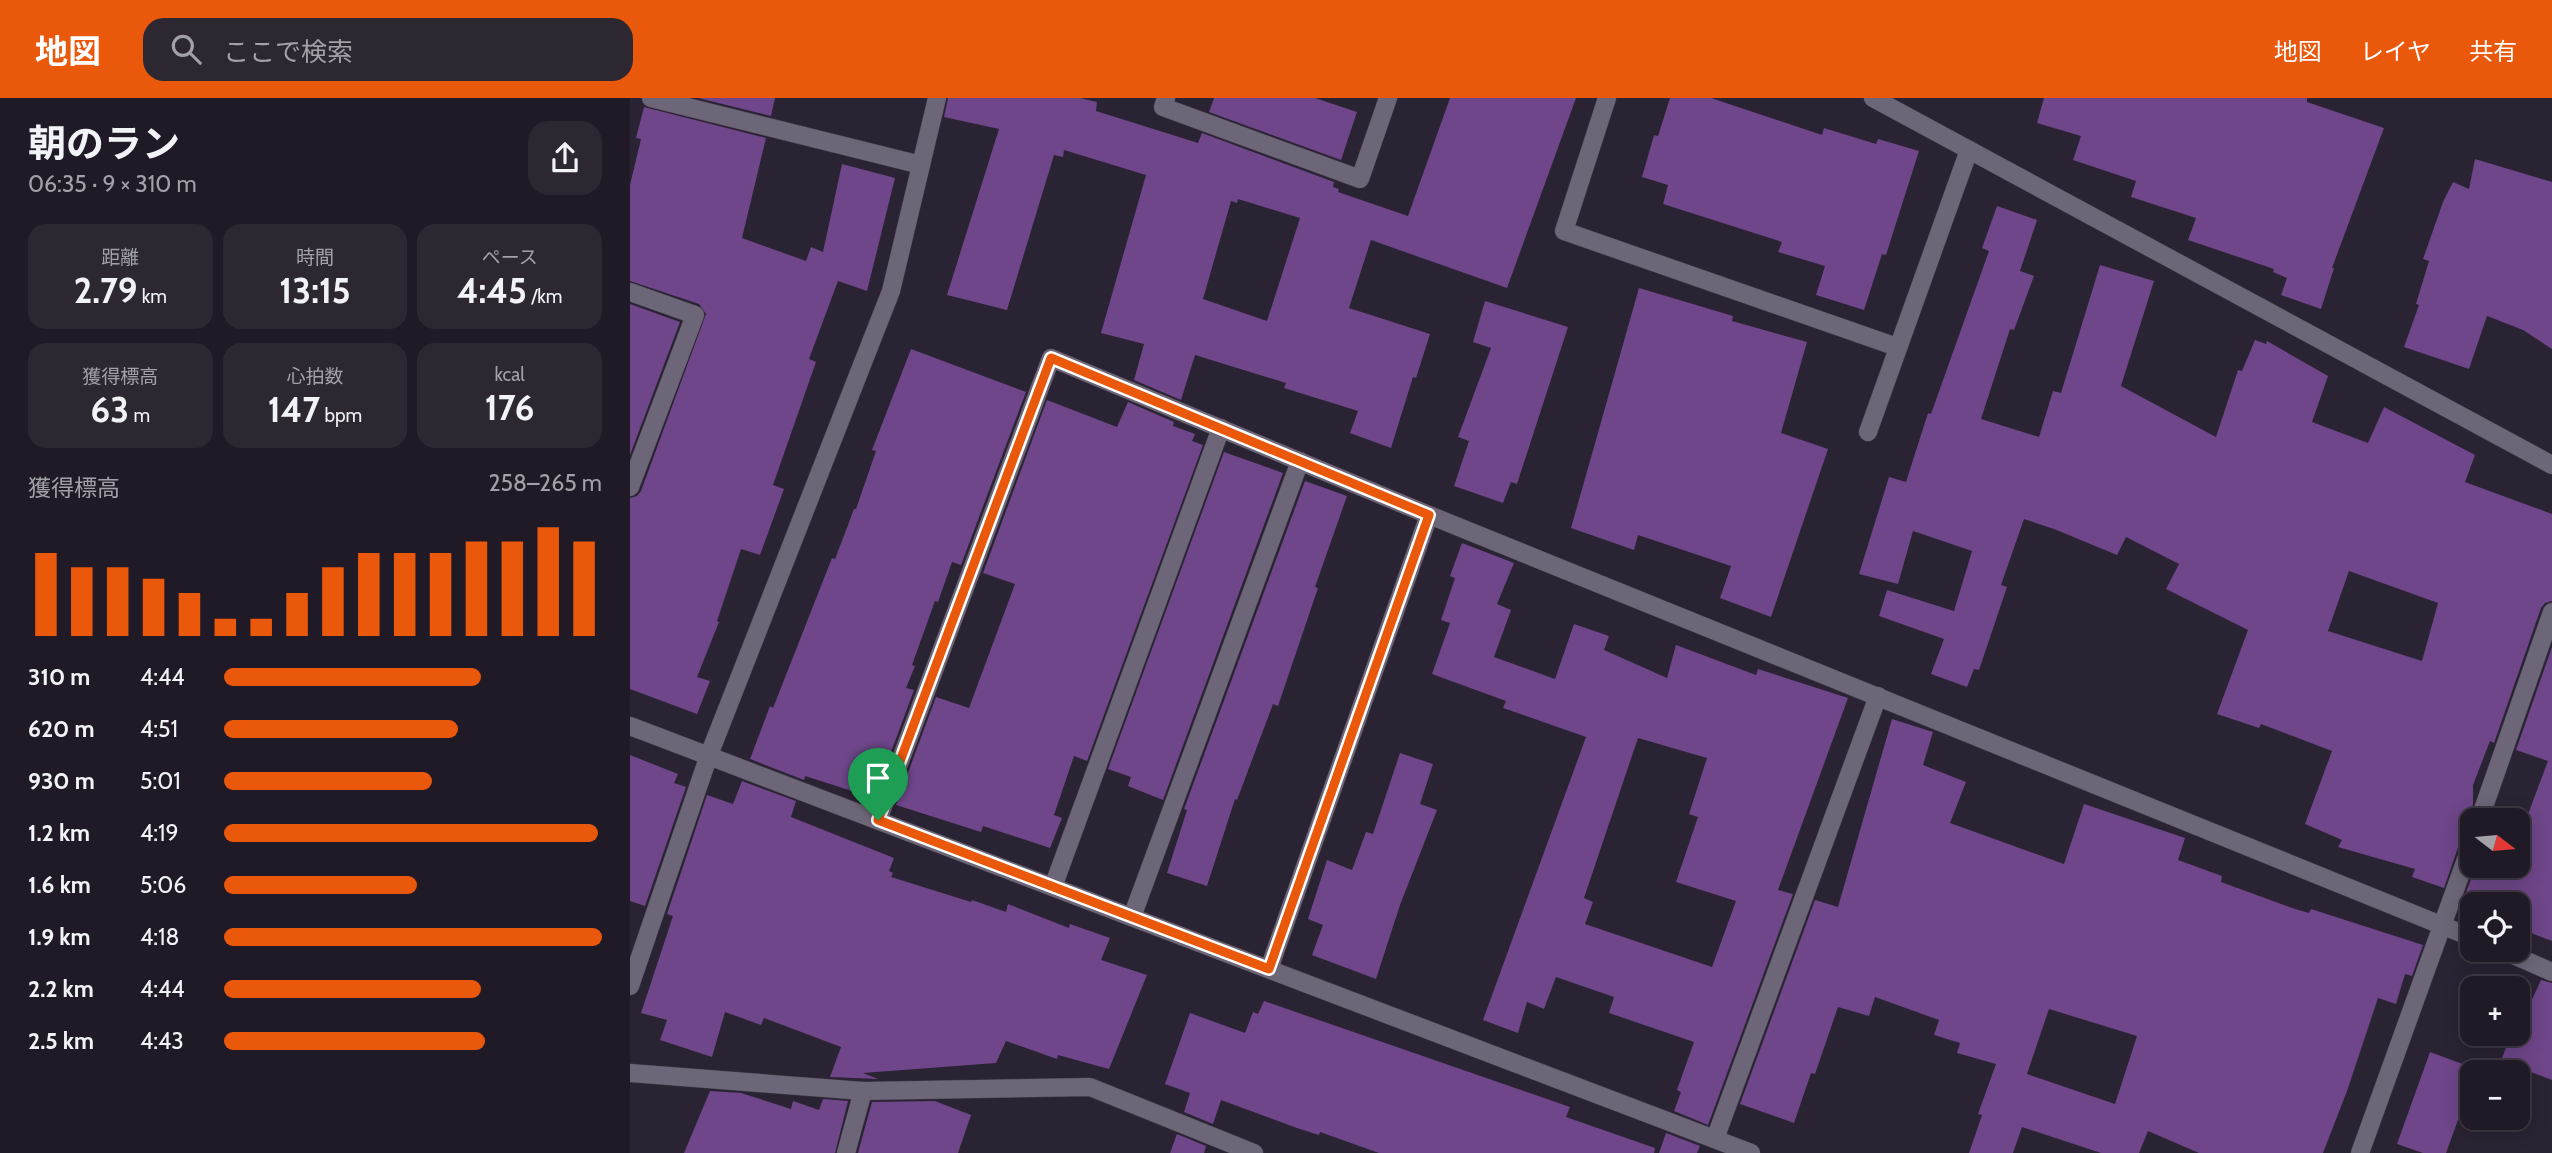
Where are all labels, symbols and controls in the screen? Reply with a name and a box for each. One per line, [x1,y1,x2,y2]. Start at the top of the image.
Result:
search box [143,18,633,81]
icon: search [167,30,205,68]
text: 地図 [35,31,101,71]
text: ここで検索 [223,36,353,68]
text: 地図 [2274,37,2322,66]
text: レイヤ [2360,37,2431,66]
text: 共有 [2469,37,2517,66]
text: 朝のラン [28,120,180,167]
button: share [528,121,602,195]
text: 06:35 · 9 × 310 m [28,170,197,198]
text: 距離 [101,246,139,269]
text: 時間 [296,246,334,269]
text: ペース [482,246,538,269]
text: 2.79 [74,269,138,312]
text: 13:15 [279,269,351,312]
text: 4:45 [457,269,527,312]
text: km [138,285,167,308]
text: /km [527,285,562,308]
text: kcal [495,363,525,386]
text: 獲得標高 [82,365,158,388]
text: 心拍数 [286,365,344,388]
text: 176 [485,386,535,429]
text: 63 [91,388,129,431]
text: 147 [268,388,320,431]
text: m [129,404,150,427]
text: bpm [320,404,362,427]
text: 258–265 m [489,469,602,497]
text: 獲得標高 [28,474,120,502]
text: 310 m [28,663,90,691]
text: 4:44 [140,663,185,691]
text: 620 m [28,715,95,743]
text: 4:51 [140,715,178,743]
pin [848,748,908,820]
icon: arrive [859,759,897,797]
text: 930 m [28,767,95,795]
text: 5:01 [140,767,181,795]
north arrow [2460,808,2530,878]
map controls [2460,808,2530,1130]
text: 1.2 km [28,819,90,847]
text: 4:19 [140,819,179,847]
text: 1.6 km [28,871,91,899]
text: 5:06 [140,871,186,899]
button: locate [2460,892,2530,962]
text: 1.9 km [28,923,91,951]
text: 4:18 [140,923,180,951]
text: 2.2 km [28,975,94,1003]
text: 4:44 [140,975,185,1003]
button: + [2460,976,2530,1046]
text: 2.5 km [28,1027,94,1055]
text: 4:43 [140,1027,184,1055]
button: − [2460,1060,2530,1130]

